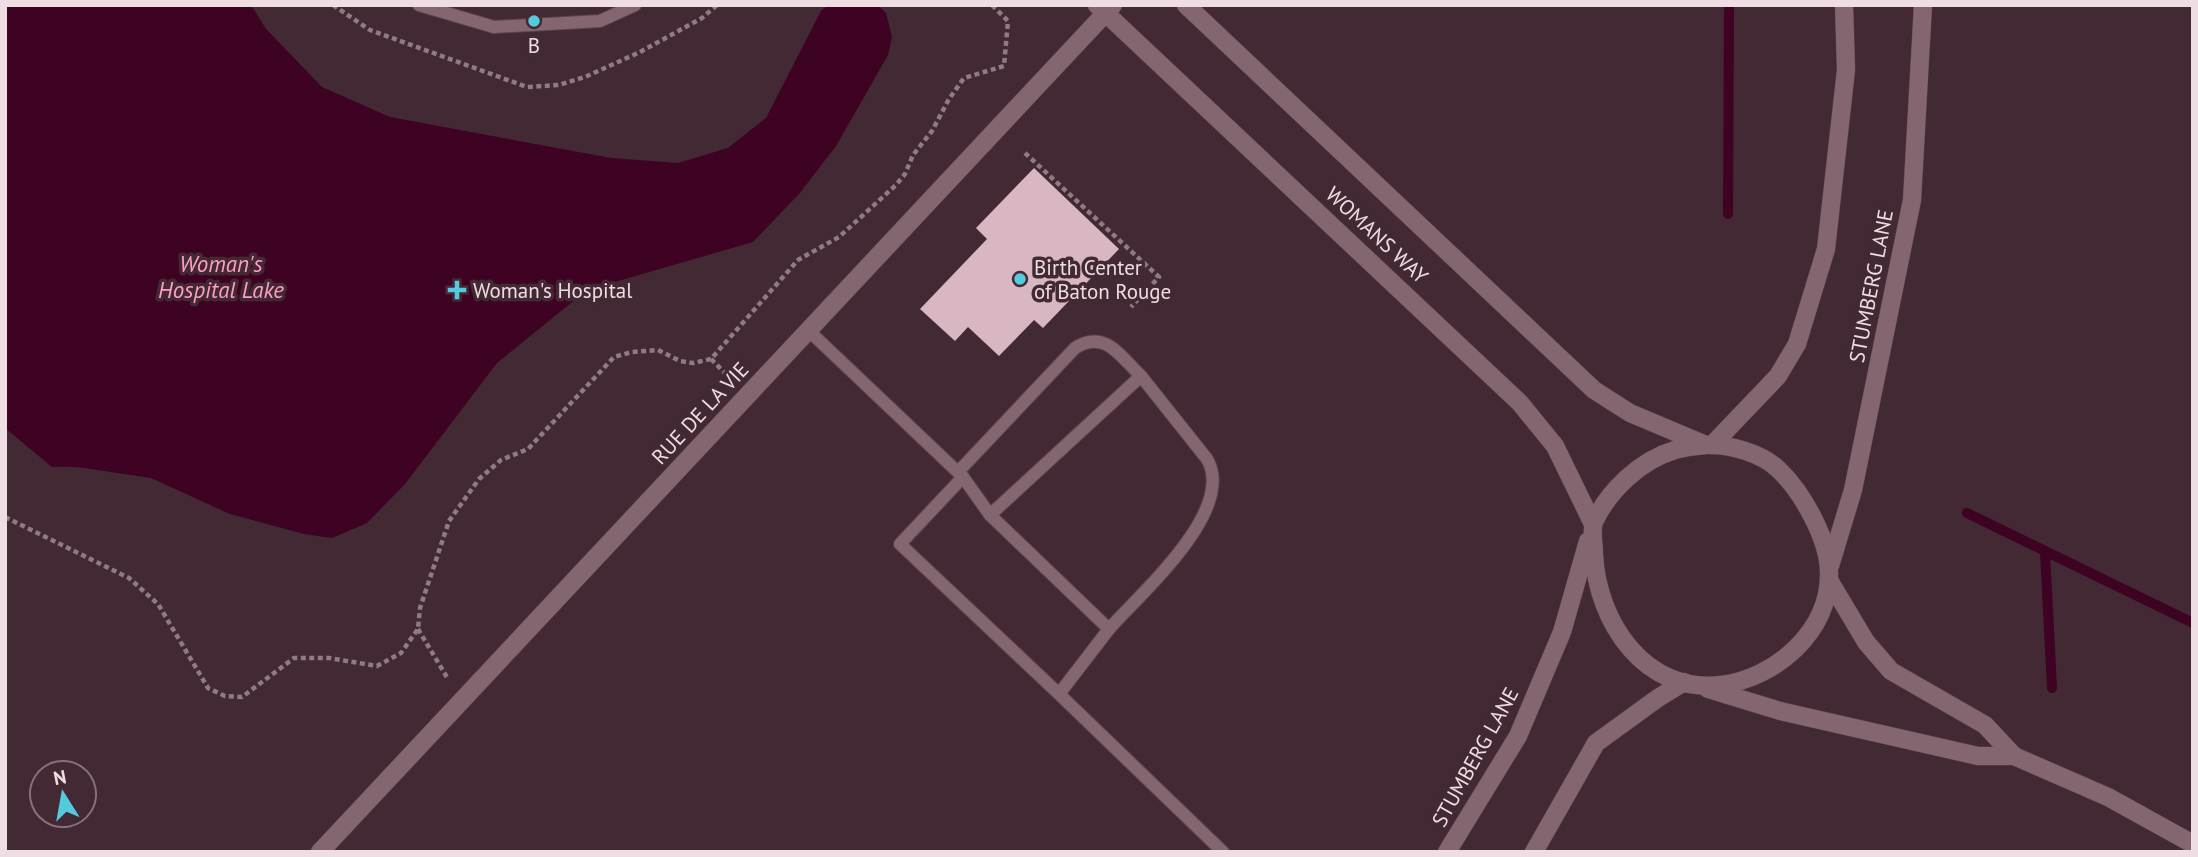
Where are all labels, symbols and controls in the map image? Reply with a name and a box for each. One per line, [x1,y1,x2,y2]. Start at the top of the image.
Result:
marker: B [526,13,542,29]
place label: B [528,32,540,59]
street label: WOMANS WAY [1320,181,1434,289]
street label: STUMBERG LANE [1843,207,1899,365]
water label: Woman's Hospital Lake [158,249,284,304]
place label: Birth Center of Baton Rouge [1034,254,1171,305]
marker: Birth Center of Baton Rouge [1012,271,1028,287]
place label: Woman's Hospital [473,277,632,304]
marker: Woman's Hospital [447,280,467,300]
street label: RUE DE LA VIE [646,356,754,470]
street label: STUMBERG LANE [1426,683,1524,831]
north arrow [28,759,98,829]
text: N [51,764,68,790]

